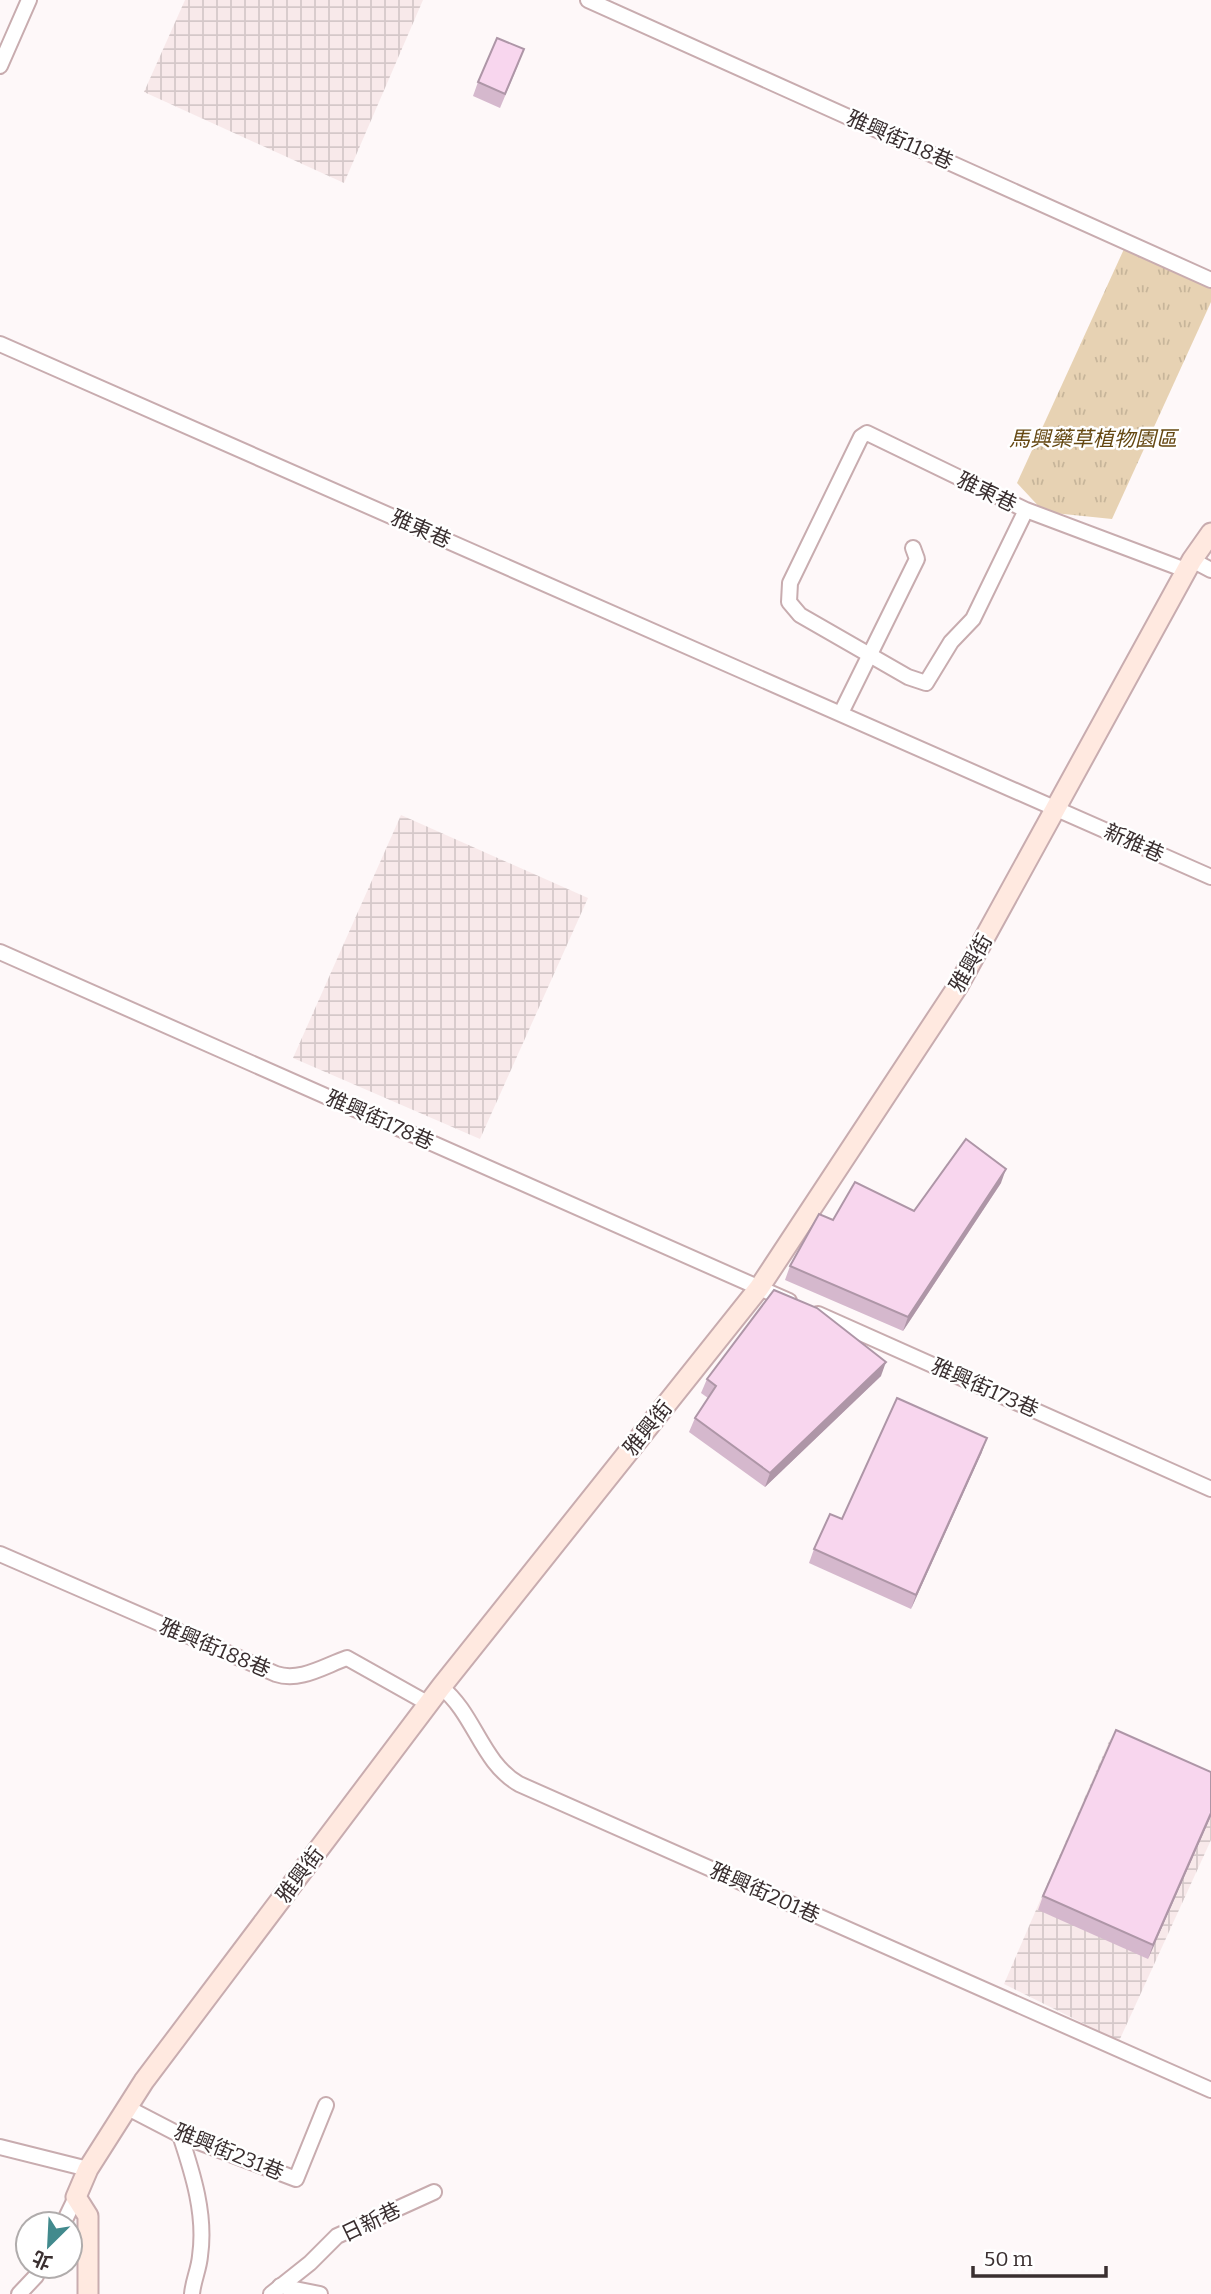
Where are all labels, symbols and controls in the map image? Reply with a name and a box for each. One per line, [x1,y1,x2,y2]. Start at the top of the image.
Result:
street label: 雅興街118巷 [843,105,957,175]
park label: 馬興藥草植物園區 [1009,426,1180,452]
street label: 雅東巷 [953,467,1021,517]
street label: 雅東巷 [387,504,455,554]
street label: 新雅巷 [1100,818,1168,868]
street label: 雅興街 [944,929,998,997]
street label: 雅興街178巷 [322,1085,438,1155]
street label: 雅興街173巷 [927,1353,1043,1423]
street label: 雅興街 [618,1395,678,1461]
street label: 雅興街188巷 [156,1613,274,1683]
street label: 雅興街 [271,1842,329,1908]
street label: 雅興街201巷 [706,1857,824,1929]
street label: 雅興街231巷 [170,2118,288,2186]
street label: 日新巷 [337,2197,405,2247]
north arrow [14,2210,84,2280]
scale bar [973,2234,1106,2278]
text: 北 [29,2246,56,2274]
text: 50 m [984,2246,1033,2272]

